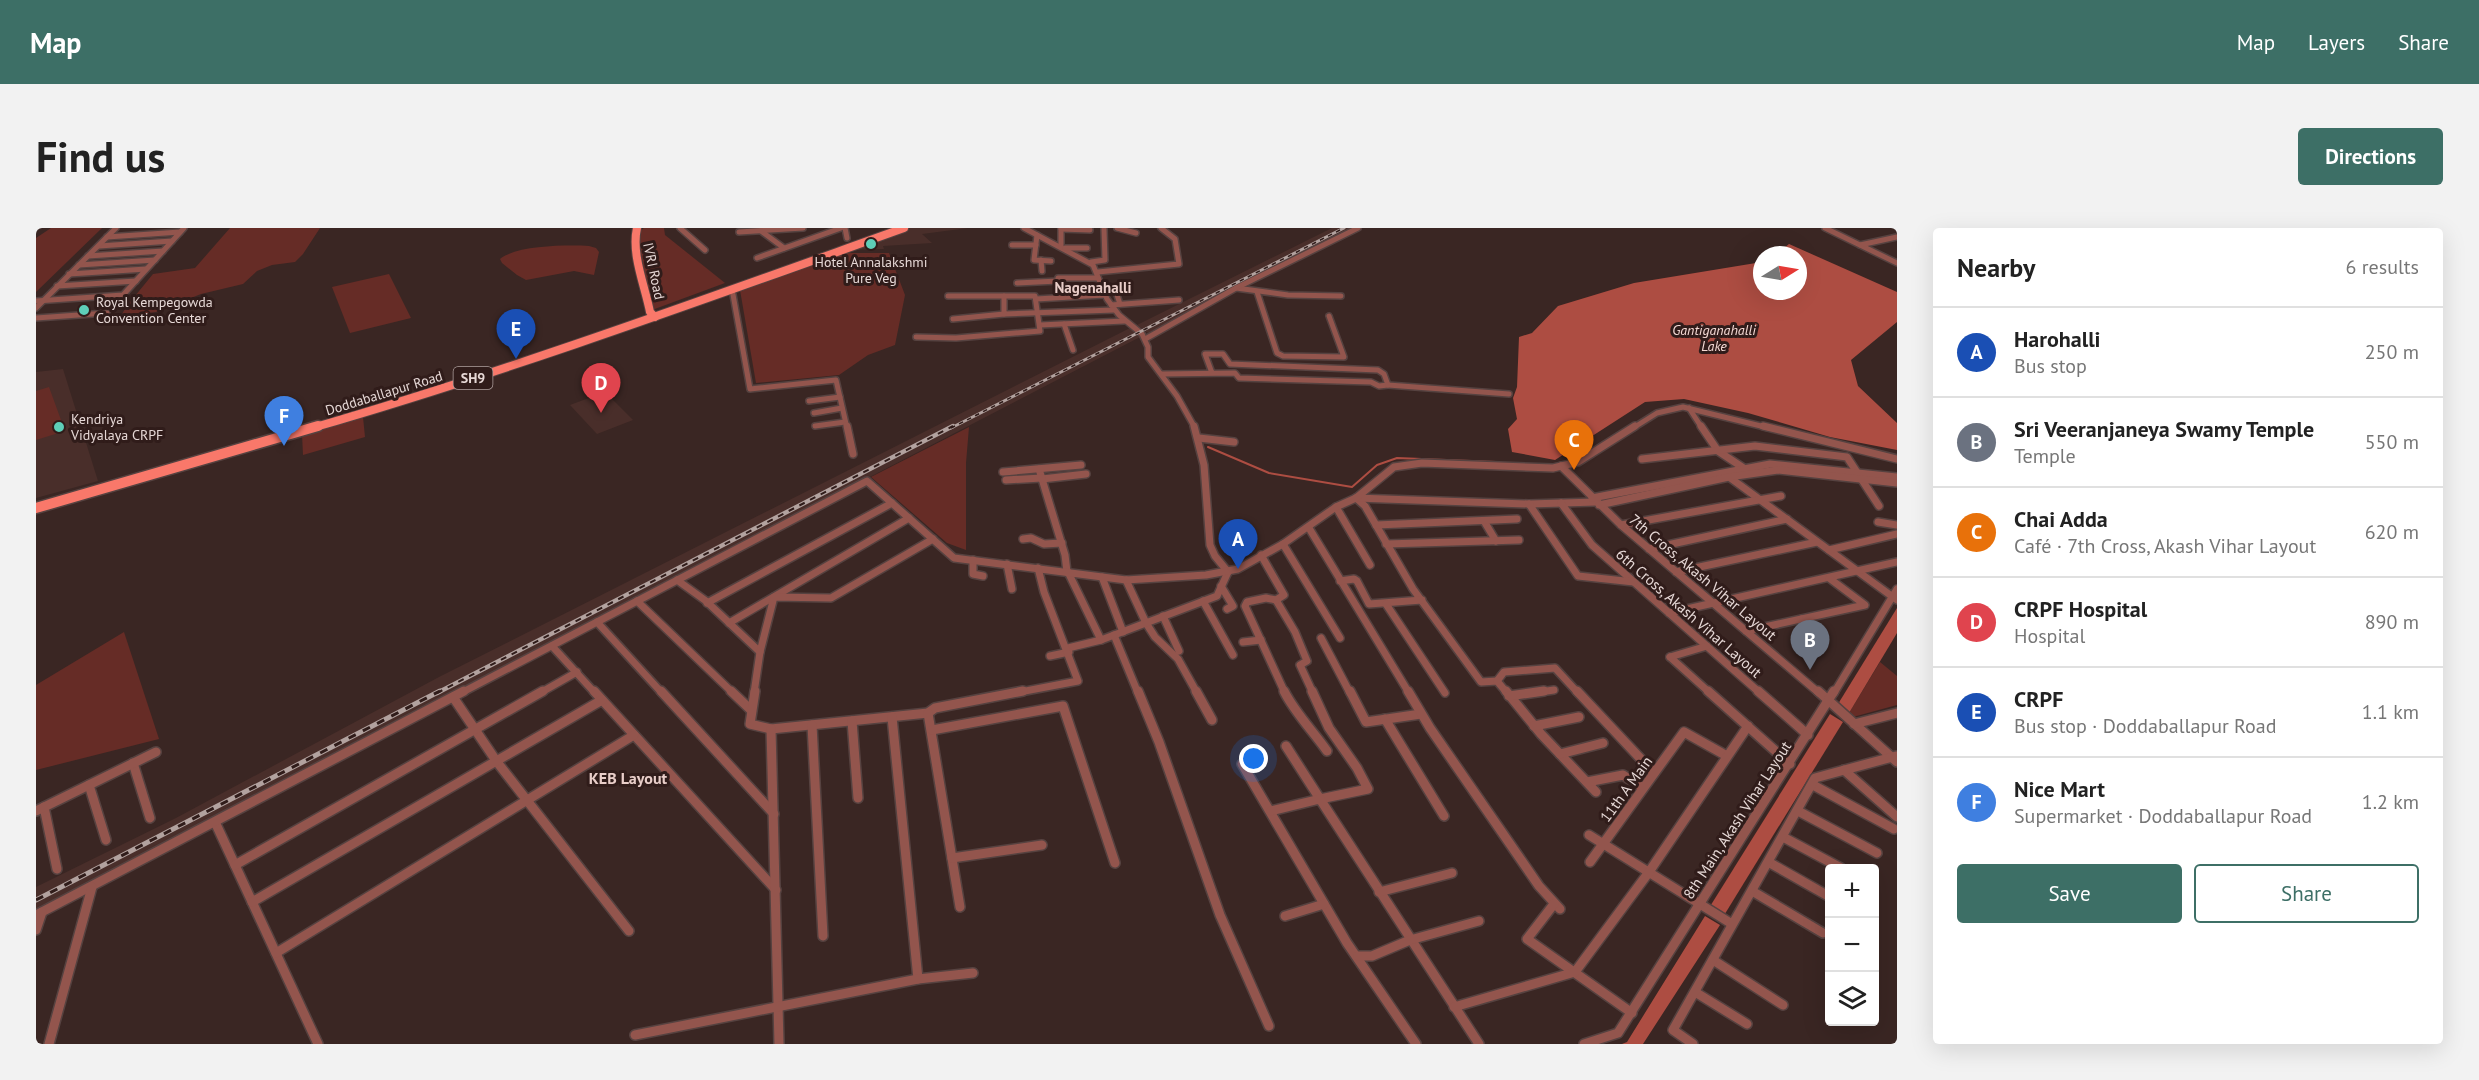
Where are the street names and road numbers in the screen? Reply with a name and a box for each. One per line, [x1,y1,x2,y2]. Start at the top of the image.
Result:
street label: IVRI Road [639,241,669,301]
street label: Doddaballapur Road [323,367,445,419]
road number: SH9 [454,367,492,389]
street label: 7th Cross, Akash Vihar Layout [1625,510,1781,644]
street label: 6th Cross, Akash Vihar Layout [1612,544,1766,682]
street label: 8th Main, Akash Vihar Layout [1679,737,1795,903]
street label: 11th A Main [1596,752,1656,826]

